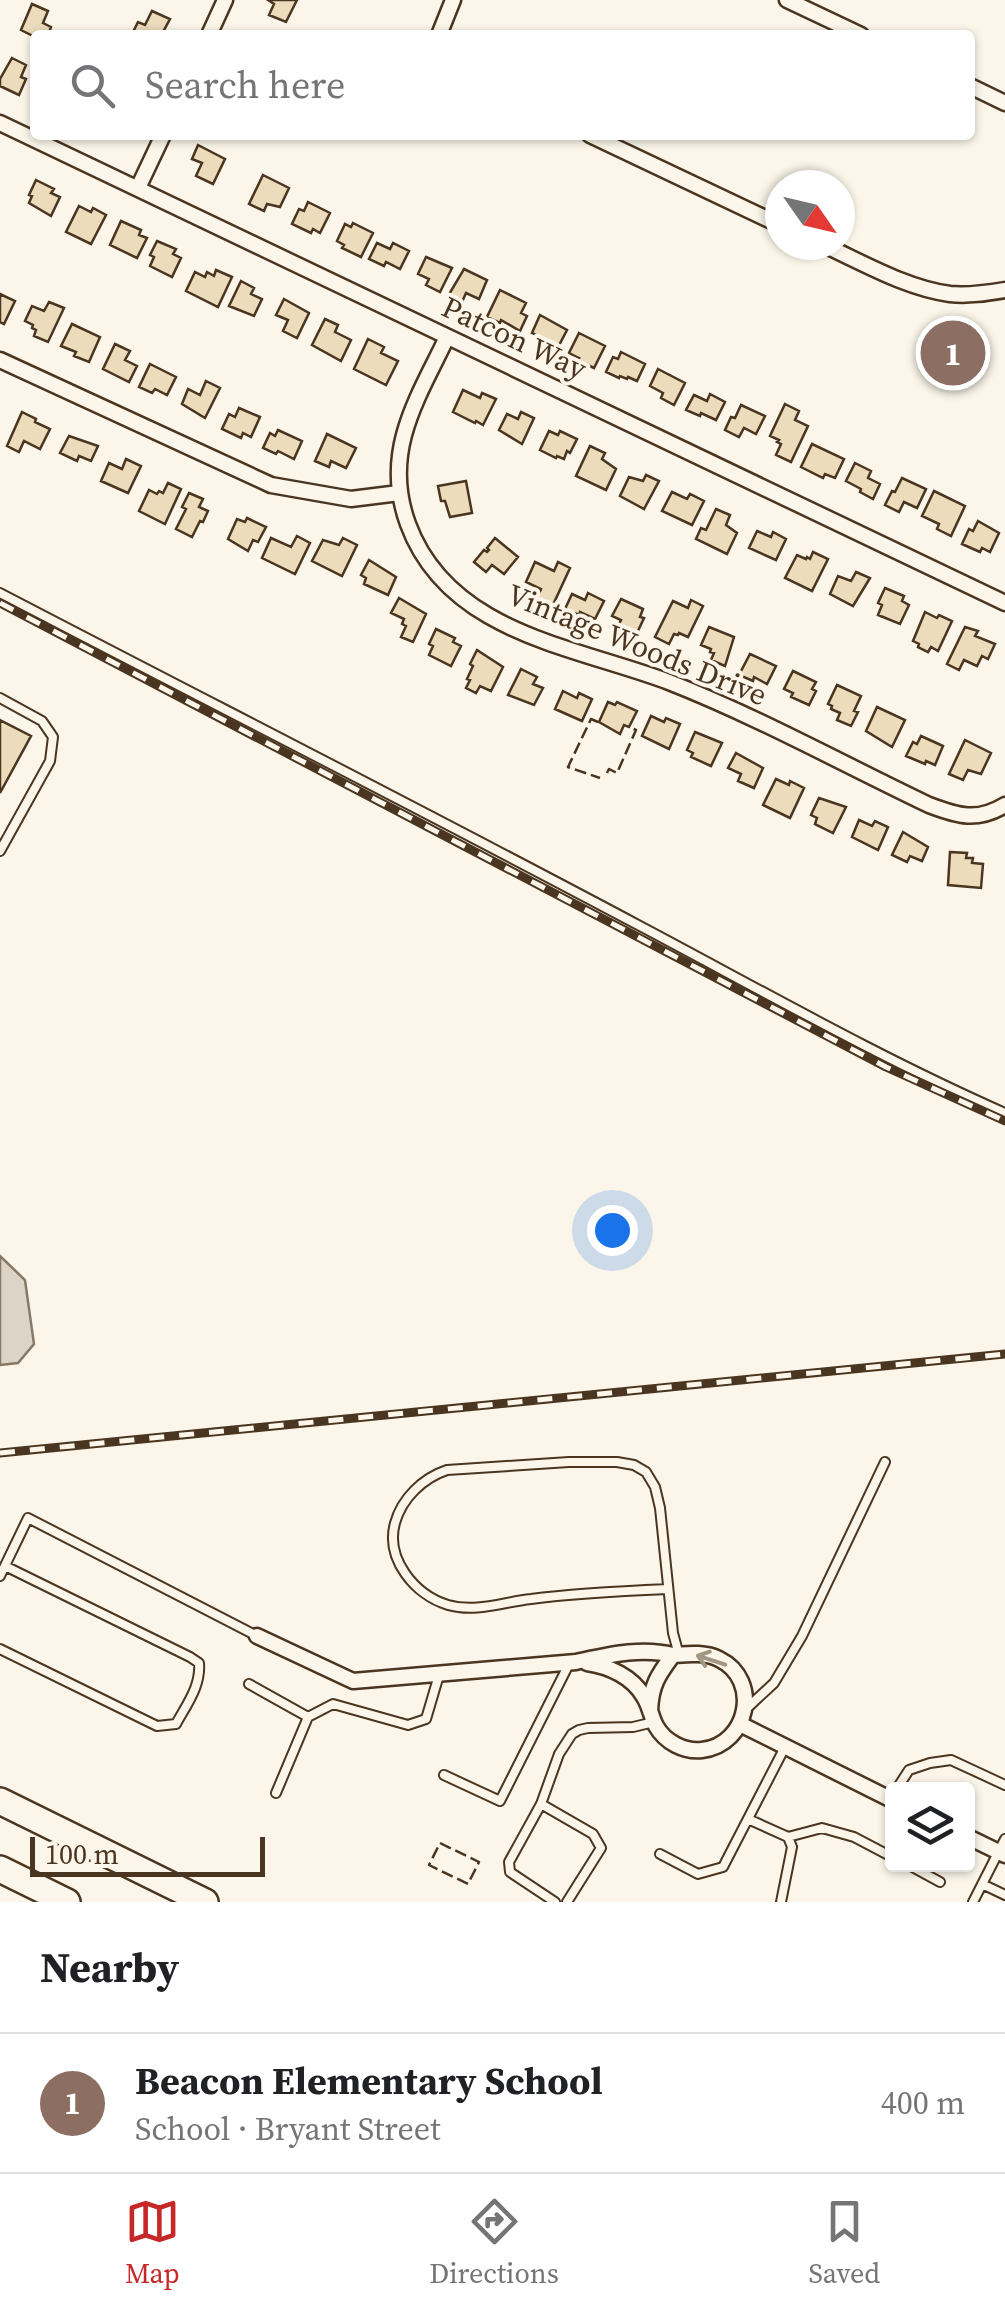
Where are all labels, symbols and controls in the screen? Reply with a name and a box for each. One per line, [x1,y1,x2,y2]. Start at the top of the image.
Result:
search box [30,30,975,140]
icon: search [65,58,120,113]
text: Search here [145,59,345,111]
north arrow [765,170,855,260]
street label: Patcon Way [435,286,594,389]
pin: 1 [920,316,986,390]
street label: Vintage Woods Drive [501,574,773,715]
your location [587,1205,638,1256]
one-way arrow [696,1649,728,1667]
map controls [885,1782,975,1872]
button: layers [885,1782,975,1872]
scale bar [30,1832,265,1876]
text: 100 m [45,1835,119,1873]
text: Nearby [40,1938,179,1996]
text: Beacon Elementary School [135,2055,603,2107]
text: 1 [64,2081,81,2125]
text: 400 m [881,2081,965,2125]
text: School · Bryant Street [135,2107,441,2151]
tab: Map [125,2194,180,2292]
tab: Directions [429,2194,559,2292]
tab: Saved [808,2194,880,2292]

